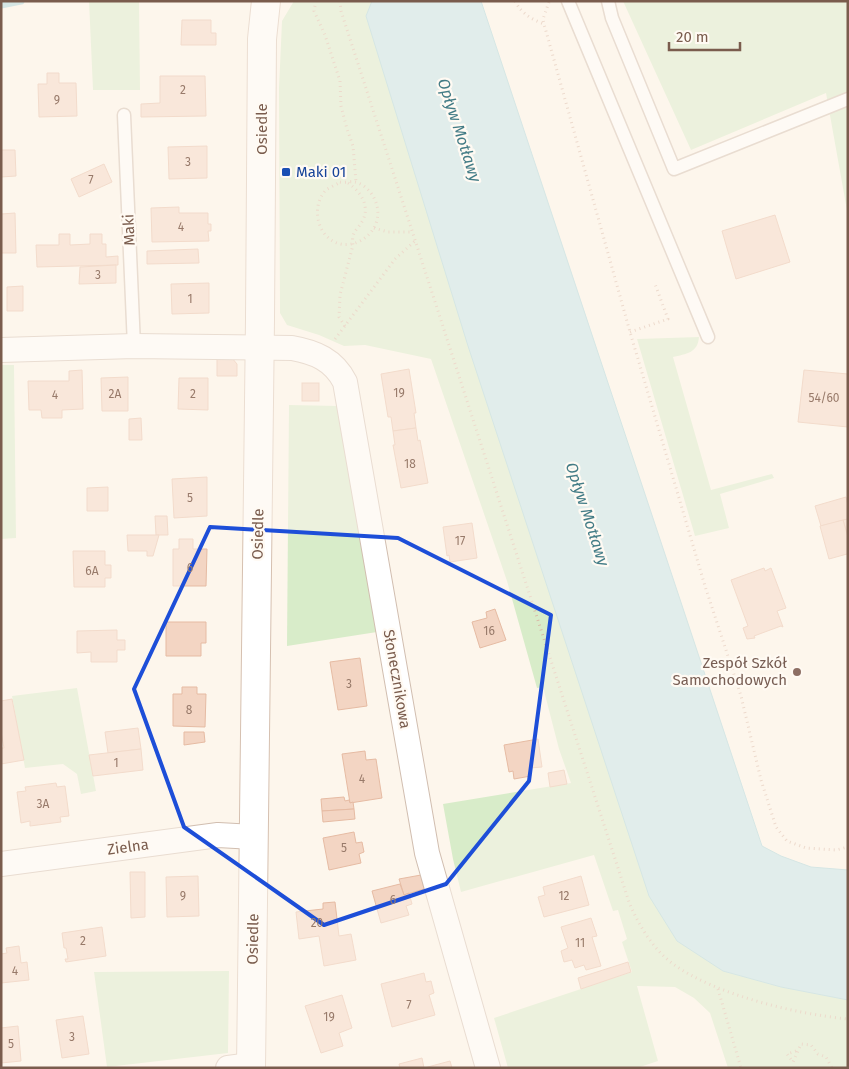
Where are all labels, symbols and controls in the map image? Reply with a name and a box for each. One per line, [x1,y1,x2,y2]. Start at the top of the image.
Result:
scale bar [669,20,740,52]
text: 20 m [676,28,709,46]
water label: Opływ Motławy [434,76,486,186]
house number: 2 [180,83,186,97]
house number: 9 [54,93,60,107]
street label: Osiedle [253,103,271,155]
house number: 3 [185,155,191,169]
place label: Maki 01 [296,163,346,181]
marker: Maki 01 [280,166,292,178]
house number: 7 [88,173,94,187]
street label: Maki [119,214,139,246]
house number: 4 [178,220,185,234]
house number: 3 [95,268,101,282]
house number: 1 [187,292,193,306]
house number: 19 [393,386,405,400]
house number: 2A [109,387,122,401]
house number: 2 [190,387,196,401]
house number: 4 [52,388,59,402]
house number: 54/60 [808,391,840,405]
house number: 18 [404,457,416,471]
water label: Opływ Motławy [562,460,614,570]
house number: 5 [187,491,193,505]
street label: Osiedle [249,508,267,560]
house number: 17 [455,534,465,548]
house number: 6 [187,561,193,575]
house number: 6A [85,564,99,578]
house number: 16 [483,624,495,638]
street label: Słonecznikowa [379,628,415,730]
place label: Zespół Szkół Samochodowych [673,654,787,689]
marker: Zespół Szkół Samochodowych [791,666,803,678]
house number: 3 [346,677,352,691]
house number: 8 [186,703,193,717]
house number: 1 [113,756,119,770]
house number: 4 [359,772,366,786]
house number: 3A [37,797,50,811]
street label: Zielna [106,835,150,859]
house number: 5 [341,841,347,855]
house number: 9 [180,889,186,903]
house number: 12 [558,889,570,903]
house number: 6 [390,893,396,907]
street label: Osiedle [244,913,262,965]
house number: 20 [311,916,324,930]
house number: 2 [80,934,86,948]
house number: 11 [575,936,585,950]
house number: 4 [12,964,19,978]
house number: 7 [406,998,412,1012]
house number: 19 [323,1010,335,1024]
house number: 3 [69,1030,75,1044]
house number: 5 [8,1037,14,1051]

